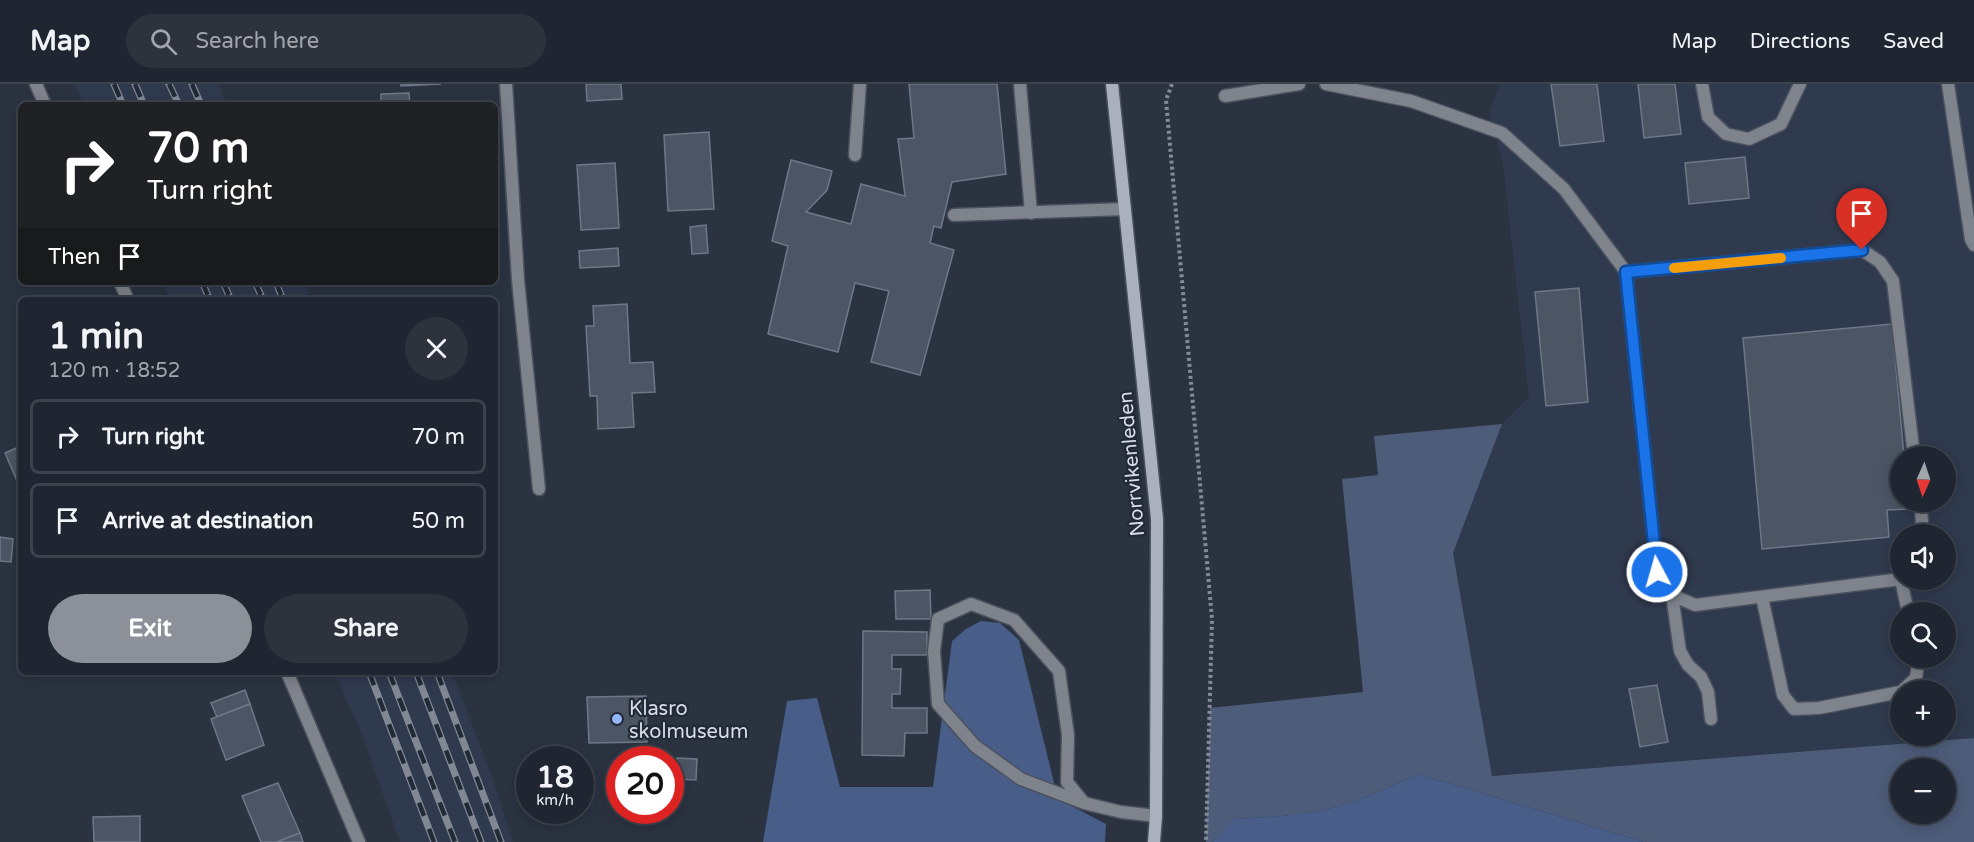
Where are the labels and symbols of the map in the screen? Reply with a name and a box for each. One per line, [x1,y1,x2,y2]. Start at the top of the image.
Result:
pin [1836,188,1887,250]
street label: Norrvikenleden [1114,390,1150,537]
north arrow [1890,446,1956,512]
position arrow [1625,540,1689,604]
place label: Klasro skolmuseum [629,697,748,744]
marker: Klasro skolmuseum [610,712,624,726]
speed limit sign: 20 [606,746,684,824]

